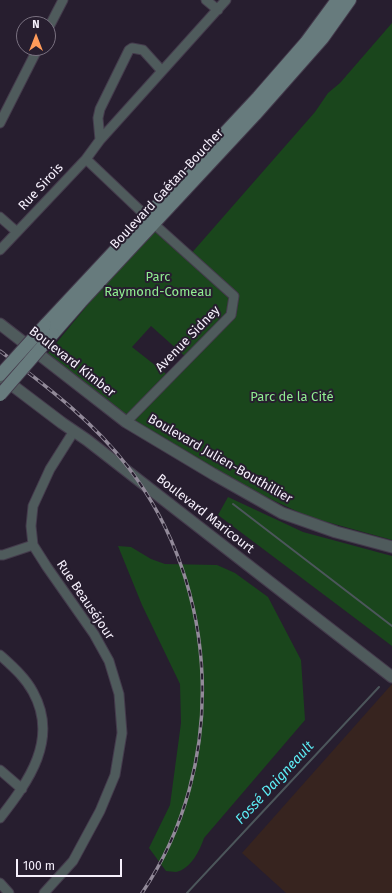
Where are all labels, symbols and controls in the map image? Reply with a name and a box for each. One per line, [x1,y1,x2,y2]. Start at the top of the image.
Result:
north arrow [16,16,56,56]
text: N [32,18,40,31]
street label: Boulevard Gaétan-Boucher [107,126,227,252]
street label: Rue Sirois [15,160,67,214]
park label: Parc Raymond-Comeau [104,269,212,300]
street label: Avenue Sidney [152,303,224,375]
street label: Boulevard Kimber [26,323,118,401]
park label: Parc de la Cité [250,389,334,405]
street label: Boulevard Julien-Bouthillier [145,411,295,507]
street label: Boulevard Maricourt [153,471,257,557]
street label: Rue Beauséjour [53,557,117,643]
water label: Fossé Daigneault [232,738,318,828]
scale bar [18,851,124,877]
text: 100 m [23,859,55,873]

